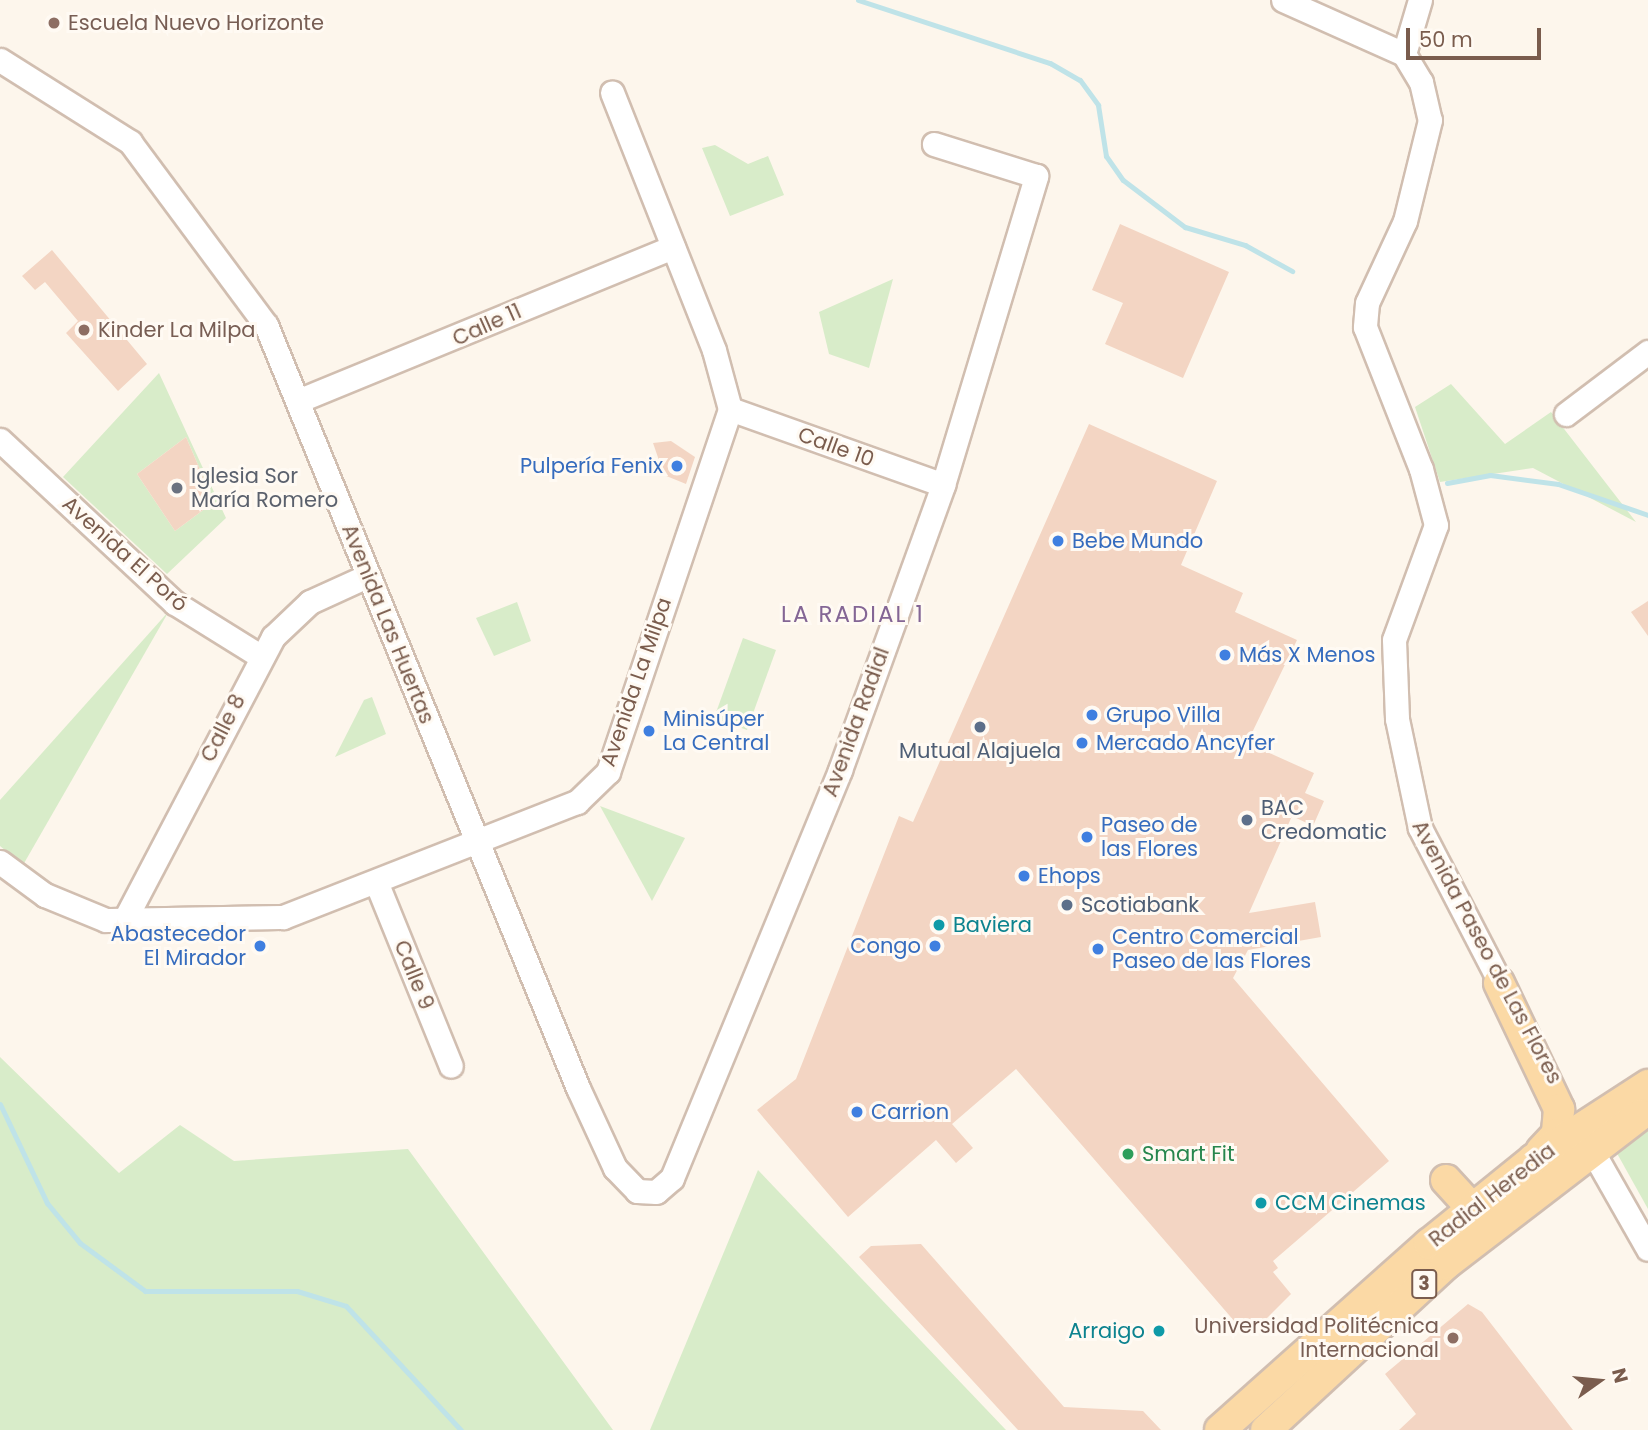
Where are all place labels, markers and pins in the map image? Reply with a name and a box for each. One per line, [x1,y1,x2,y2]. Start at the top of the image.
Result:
place label: Escuela Nuevo Horizonte [68,10,324,36]
marker: Escuela Nuevo Horizonte [46,15,62,31]
place label: Kinder La Milpa [98,317,256,343]
marker: Kinder La Milpa [76,322,92,338]
place label: Pulpería Fenix [520,453,663,479]
marker: Pulpería Fenix [669,458,685,474]
place label: Iglesia Sor María Romero [191,463,338,513]
marker: Iglesia Sor María Romero [169,480,185,496]
place label: Bebe Mundo [1072,528,1203,554]
marker: Bebe Mundo [1050,533,1066,549]
place label: Más X Menos [1239,642,1375,668]
marker: Más X Menos [1217,647,1233,663]
place label: Grupo Villa [1106,702,1221,728]
place label: Minisúper La Central [663,706,769,756]
marker: Grupo Villa [1084,707,1100,723]
marker: Mutual Alajuela [972,719,988,735]
marker: Minisúper La Central [641,723,657,739]
place label: Mercado Ancyfer [1096,730,1275,756]
marker: Mercado Ancyfer [1074,735,1090,751]
place label: Mutual Alajuela [899,738,1061,764]
place label: BAC Credomatic [1261,795,1387,845]
place label: Paseo de las Flores [1101,812,1198,862]
marker: BAC Credomatic [1239,812,1255,828]
marker: Paseo de las Flores [1079,829,1095,845]
place label: Ehops [1038,863,1101,889]
marker: Ehops [1016,868,1032,884]
place label: Scotiabank [1081,892,1199,918]
marker: Scotiabank [1059,897,1075,913]
place label: Baviera [953,912,1032,938]
marker: Baviera [931,917,947,933]
place label: Abastecedor El Mirador [111,921,246,971]
place label: Centro Comercial Paseo de las Flores [1112,924,1311,974]
place label: Congo [850,933,921,959]
marker: Abastecedor El Mirador [252,938,268,954]
marker: Congo [927,938,943,954]
marker: Centro Comercial Paseo de las Flores [1090,941,1106,957]
place label: Carrion [871,1099,949,1125]
marker: Carrion [849,1104,865,1120]
place label: Smart Fit [1142,1141,1235,1167]
marker: Smart Fit [1120,1146,1136,1162]
place label: CCM Cinemas [1275,1190,1426,1216]
marker: CCM Cinemas [1253,1195,1269,1211]
place label: Universidad Politécnica Internacional [1194,1313,1439,1363]
place label: Arraigo [1068,1318,1145,1344]
marker: Arraigo [1151,1323,1167,1339]
marker: Universidad Politécnica Internacional [1445,1330,1461,1346]

